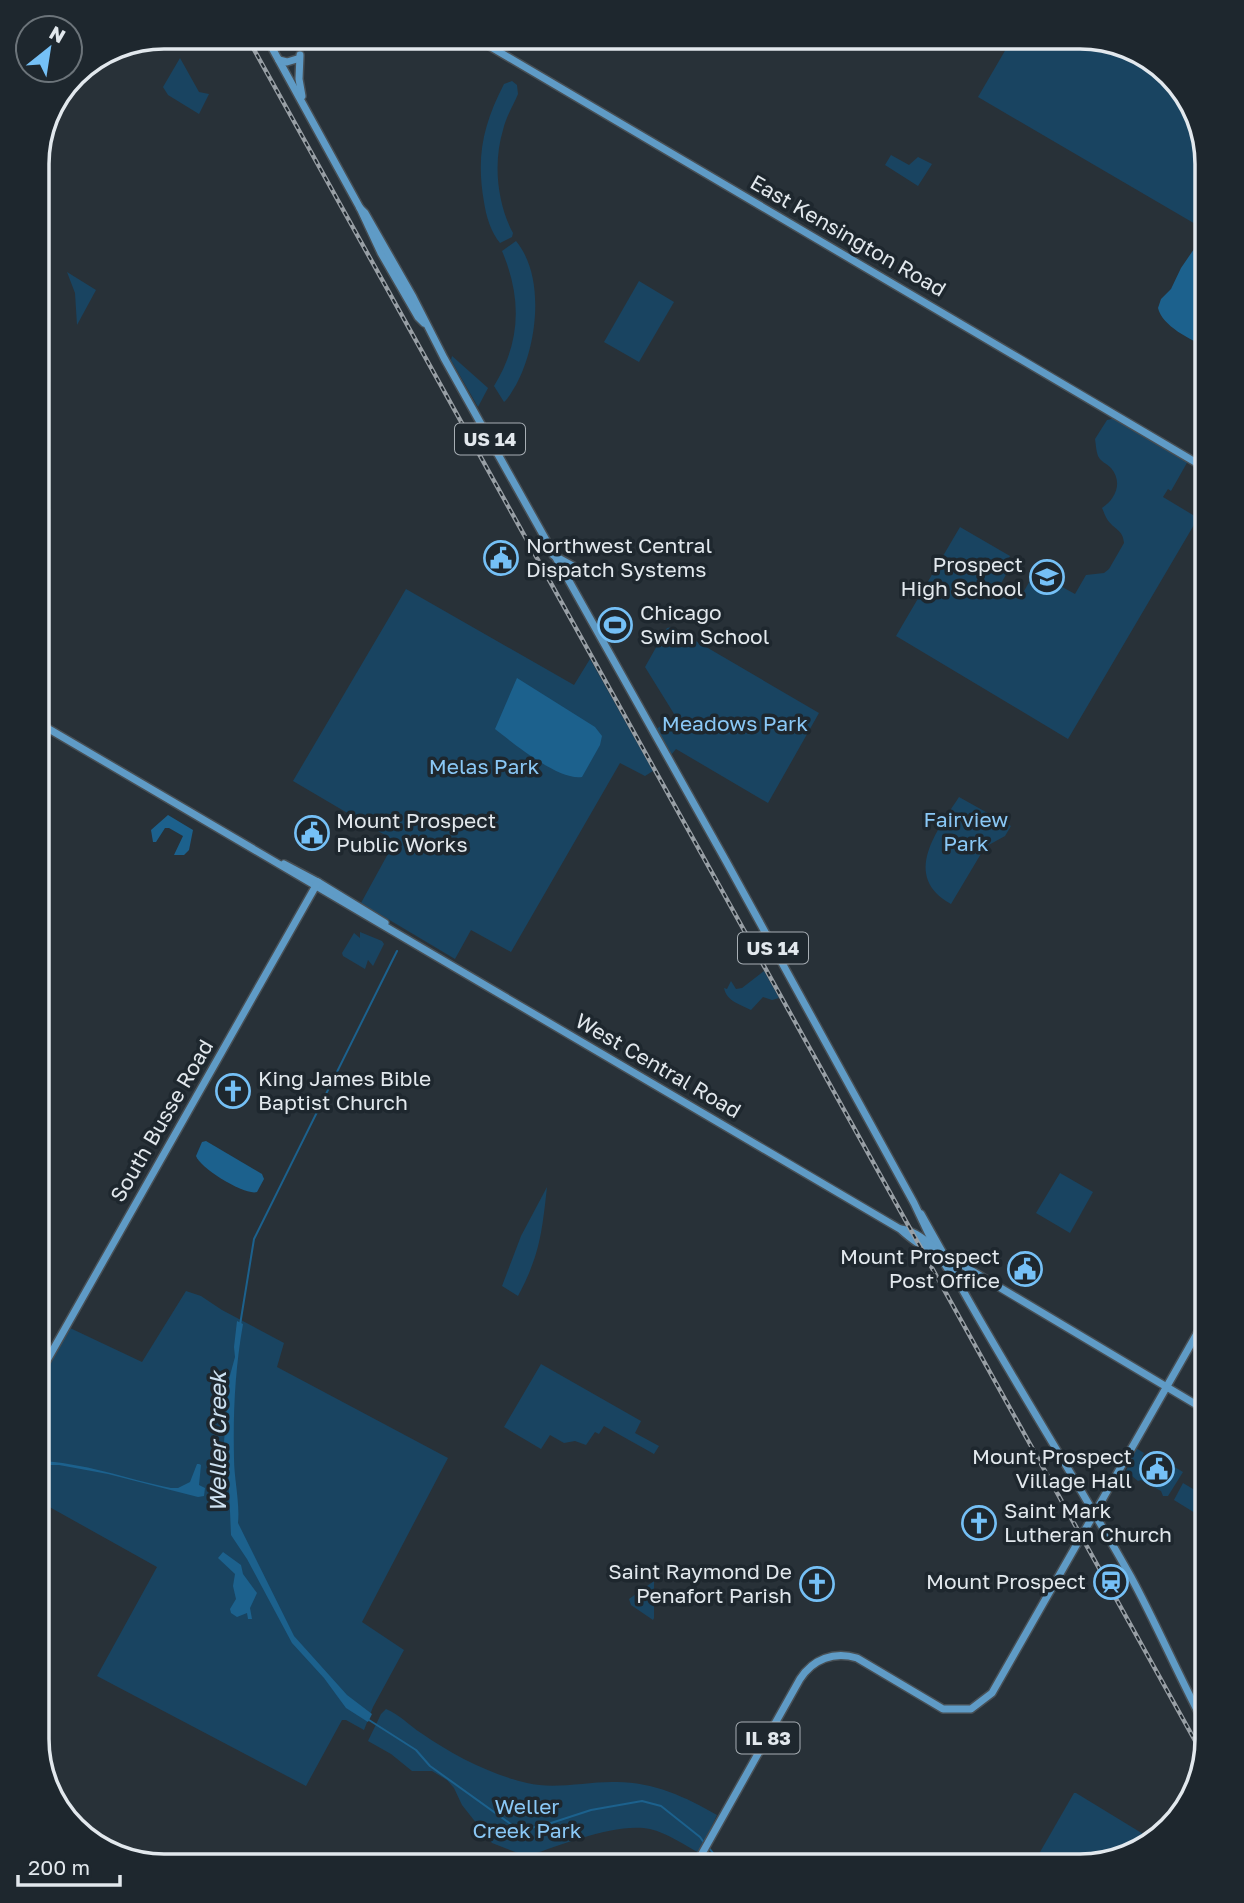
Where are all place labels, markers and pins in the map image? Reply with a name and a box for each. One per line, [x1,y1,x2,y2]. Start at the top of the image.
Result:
place label: Northwest Central Dispatch Systems [526,532,712,582]
public building icon: Northwest Central Dispatch Systems [482,539,520,577]
place label: Prospect High School [901,551,1023,601]
school or university icon: Prospect High School [1028,558,1066,596]
place label: Chicago Swim School [640,599,769,649]
sports icon: Chicago Swim School [596,606,634,644]
place label: Mount Prospect Public Works [336,807,496,857]
public building icon: Mount Prospect Public Works [293,814,331,852]
place label: King James Bible Baptist Church [258,1065,431,1115]
church icon: King James Bible Baptist Church [214,1072,252,1110]
place label: Mount Prospect Post Office [840,1243,1000,1293]
public building icon: Mount Prospect Post Office [1006,1250,1044,1288]
place label: Mount Prospect Village Hall [972,1443,1132,1493]
public building icon: Mount Prospect Village Hall [1138,1450,1176,1488]
place label: Saint Mark Lutheran Church [1004,1497,1172,1547]
church icon: Saint Mark Lutheran Church [960,1504,998,1542]
place label: Saint Raymond De Penafort Parish [608,1558,792,1608]
station icon: Mount Prospect [1092,1563,1130,1601]
church icon: Saint Raymond De Penafort Parish [798,1565,836,1603]
place label: Mount Prospect [926,1568,1086,1594]

